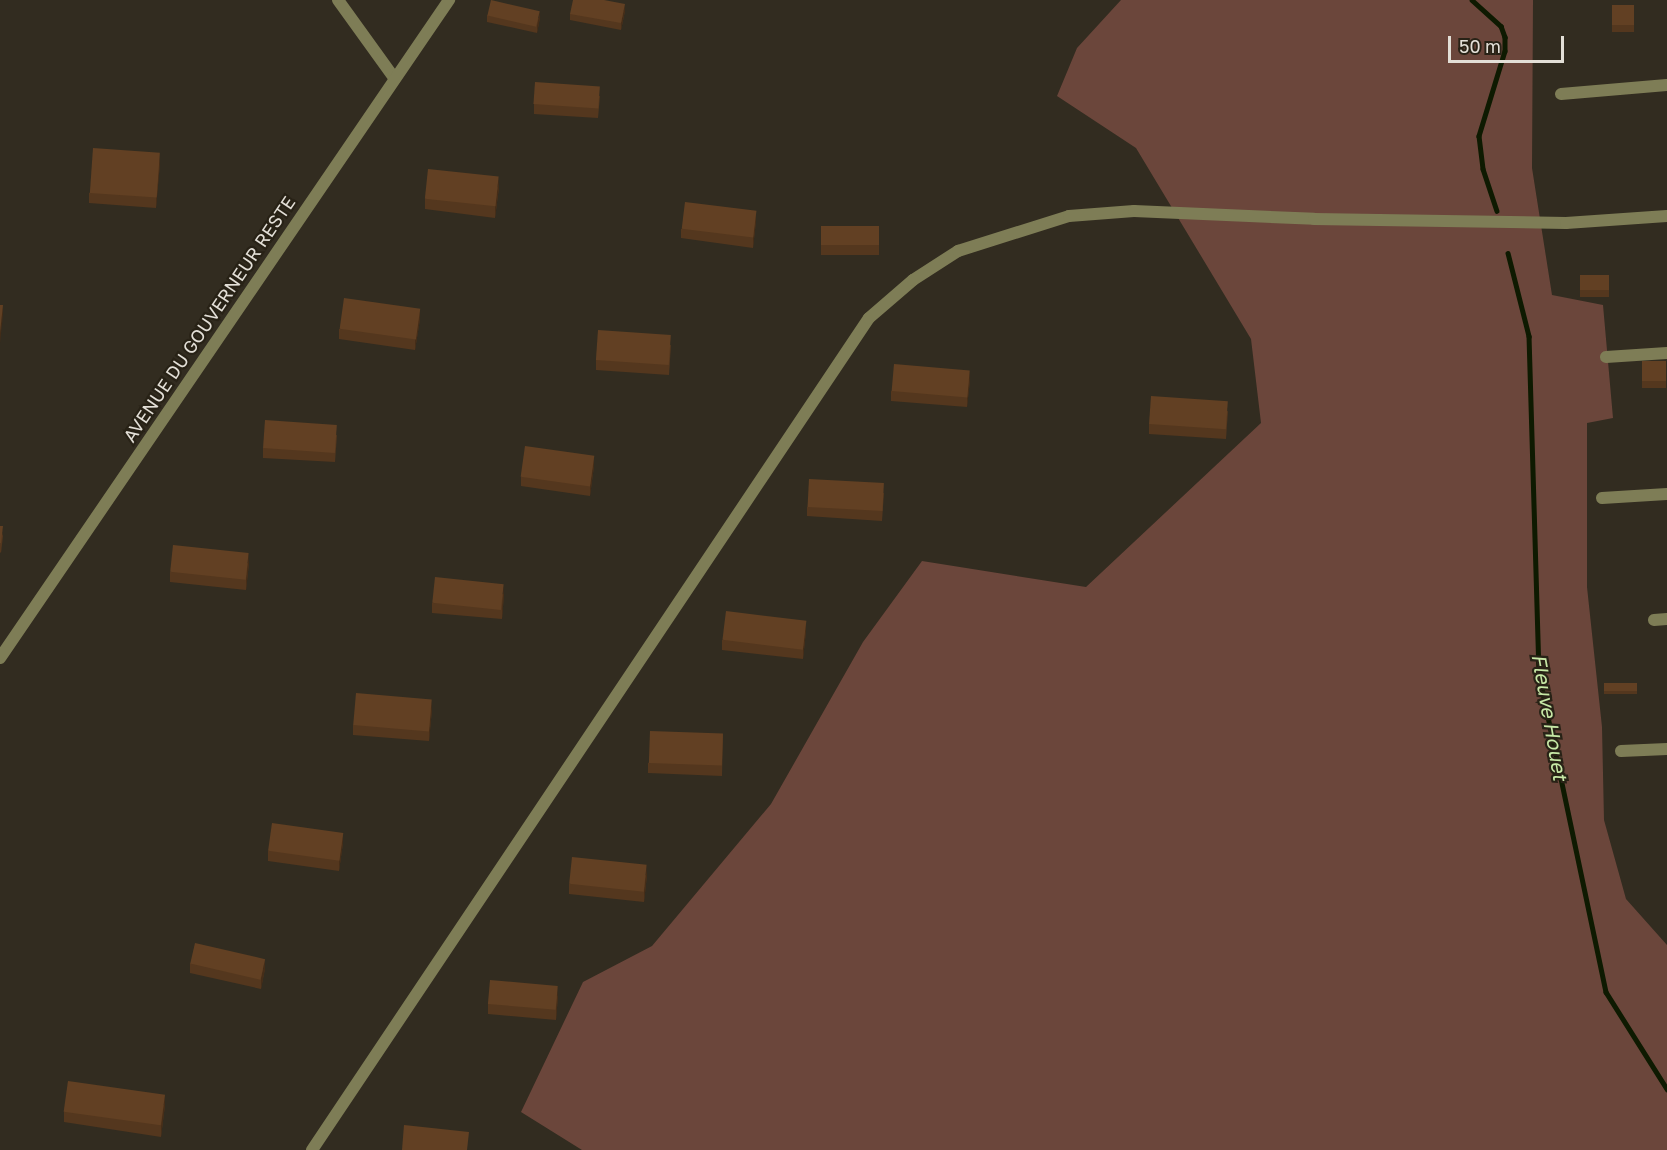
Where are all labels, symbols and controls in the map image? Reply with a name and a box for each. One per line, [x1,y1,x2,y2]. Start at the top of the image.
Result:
scale bar [1451,24,1566,62]
text: 50 m [1459,35,1501,57]
street label: AVENUE DU GOUVERNEUR RESTE [118,192,300,446]
water label: Fleuve Houet [1527,652,1573,782]

